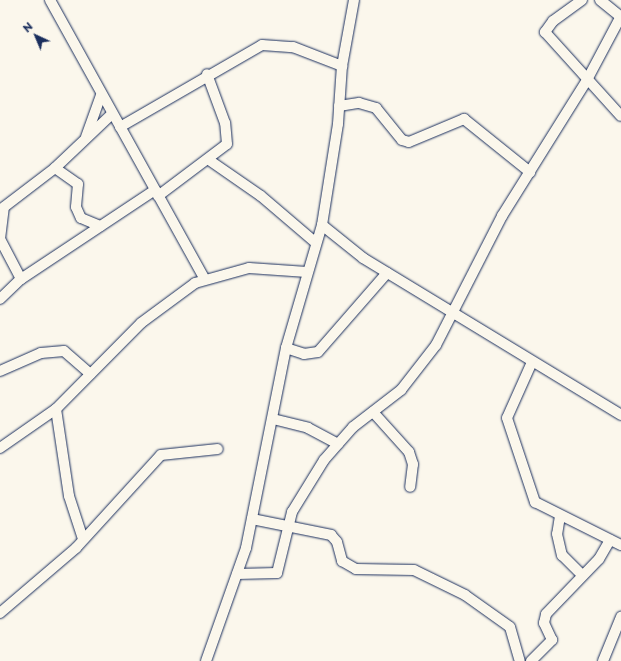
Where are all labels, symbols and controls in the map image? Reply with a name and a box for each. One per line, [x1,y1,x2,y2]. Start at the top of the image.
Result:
north arrow [16,16,56,56]
text: N [18,18,36,36]

